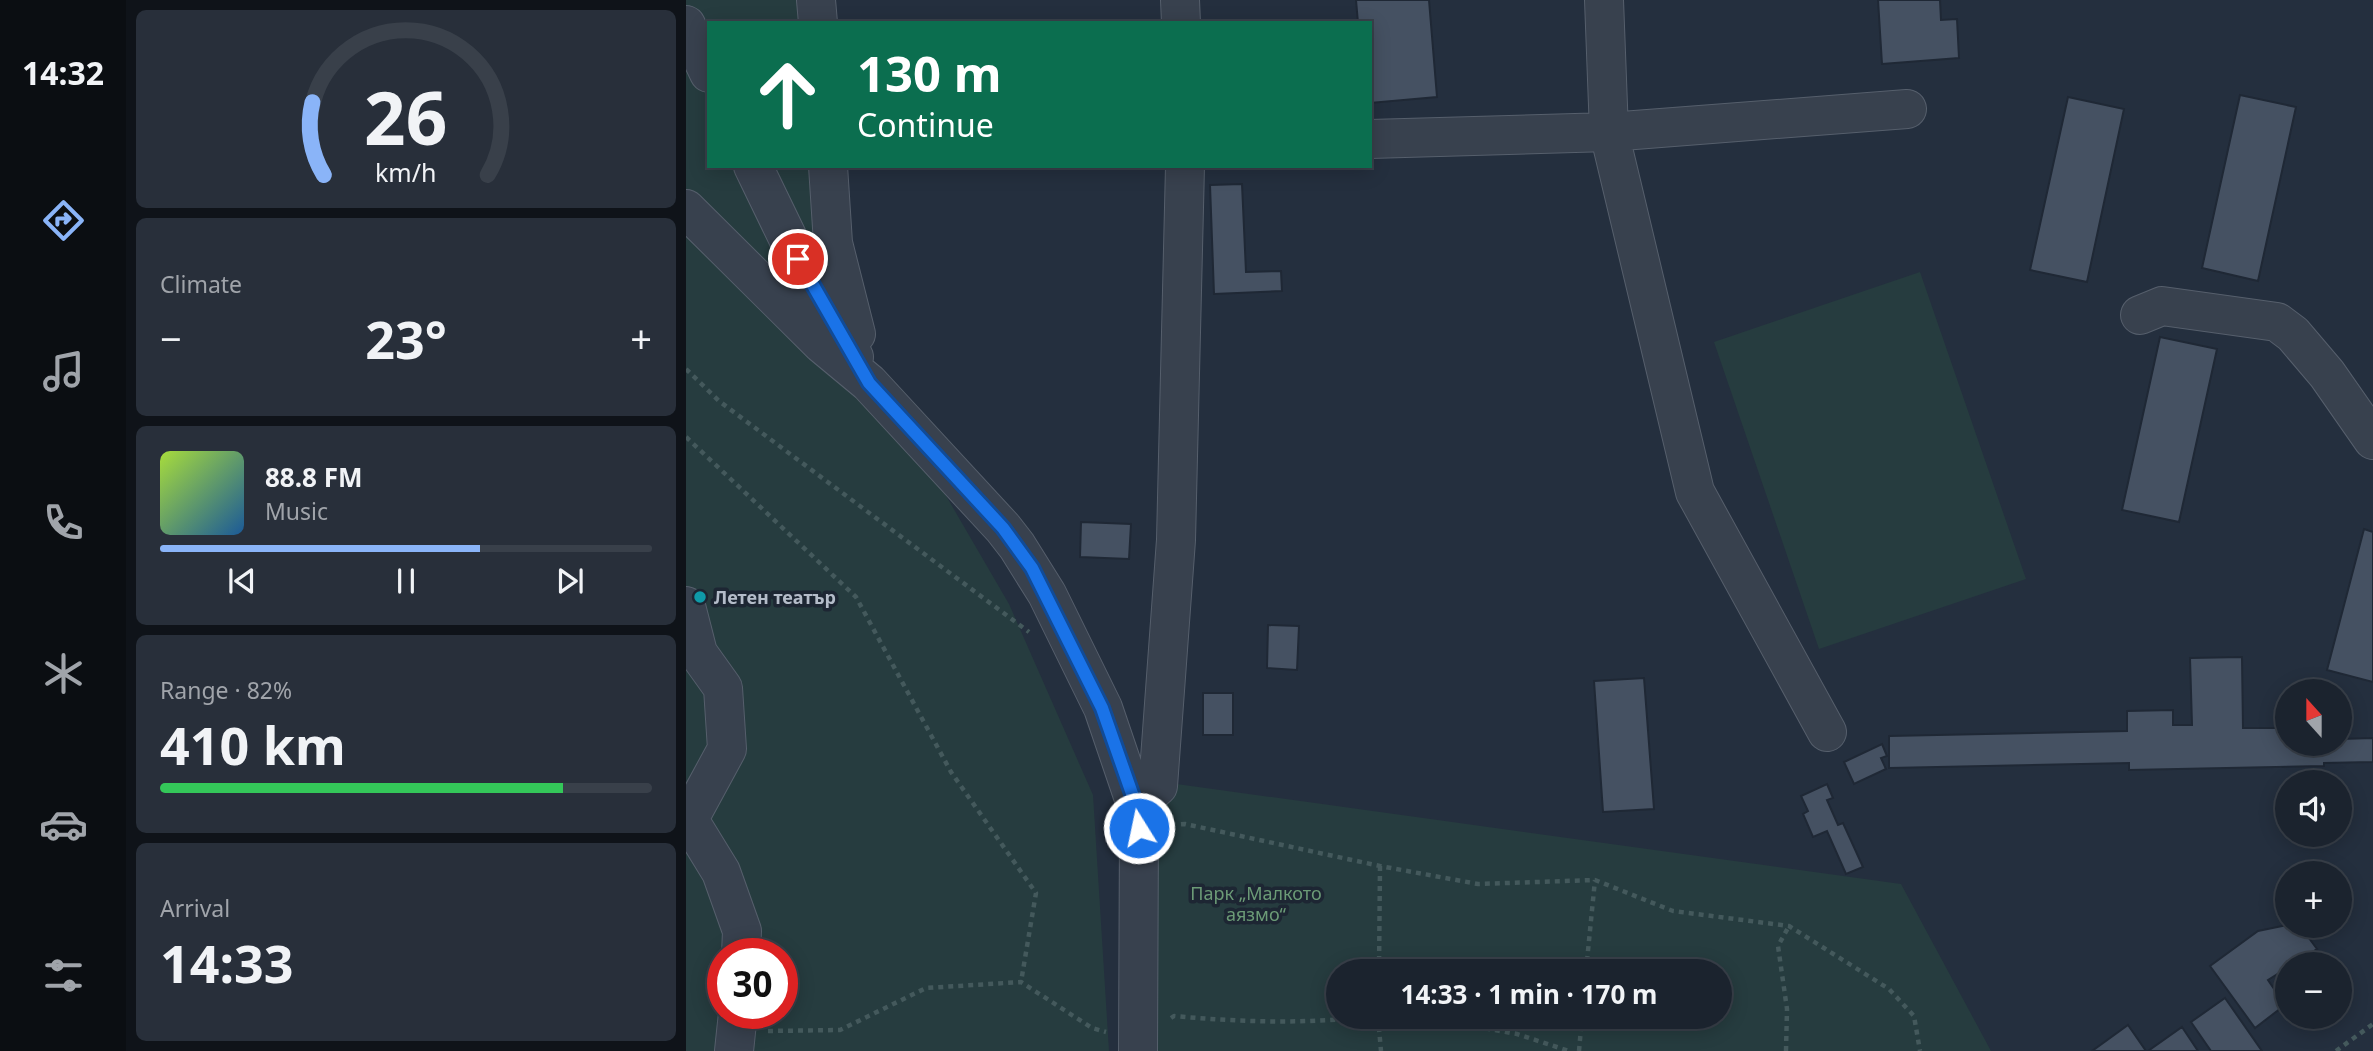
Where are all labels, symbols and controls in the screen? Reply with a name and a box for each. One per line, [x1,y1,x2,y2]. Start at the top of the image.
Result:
text: 130 m [857,40,1002,106]
icon: ahead [742,49,833,140]
text: 14:32 [22,51,104,94]
text: 26 [364,67,448,166]
text: Continue [857,103,994,146]
text: km/h [375,155,437,189]
icon: directions [39,196,88,245]
pin [768,229,828,289]
icon: arrive [779,240,817,278]
text: Climate [160,268,242,300]
text: 23° [365,303,447,374]
text: − [160,312,182,364]
text: + [630,312,652,364]
icon: music [39,347,88,396]
text: 88.8 FM [265,459,362,495]
text: Music [265,495,328,527]
icon: phone [39,498,88,547]
icon: previous [223,562,261,600]
icon: pause [387,562,425,600]
icon: next [551,562,589,600]
place label: Летен театър [714,585,836,609]
marker: Летен театър [692,589,708,605]
icon: climate [39,649,88,698]
text: Range · 82% [160,674,292,706]
north arrow [2275,679,2352,756]
map controls [2275,679,2352,1029]
text: 410 km [160,709,346,780]
button: sound [2275,770,2352,847]
position arrow [1102,791,1176,865]
icon: car [39,800,88,849]
button: + [2275,861,2352,938]
park label: Парк „Малкото аязмо“ [1190,881,1322,926]
text: Arrival [160,892,230,924]
text: 14:33 [160,927,294,998]
speed limit sign: 30 [707,938,798,1029]
icon: filters [39,951,88,1000]
button: − [2275,952,2352,1029]
text: 14:33 · 1 min · 170 m [1401,976,1657,1012]

